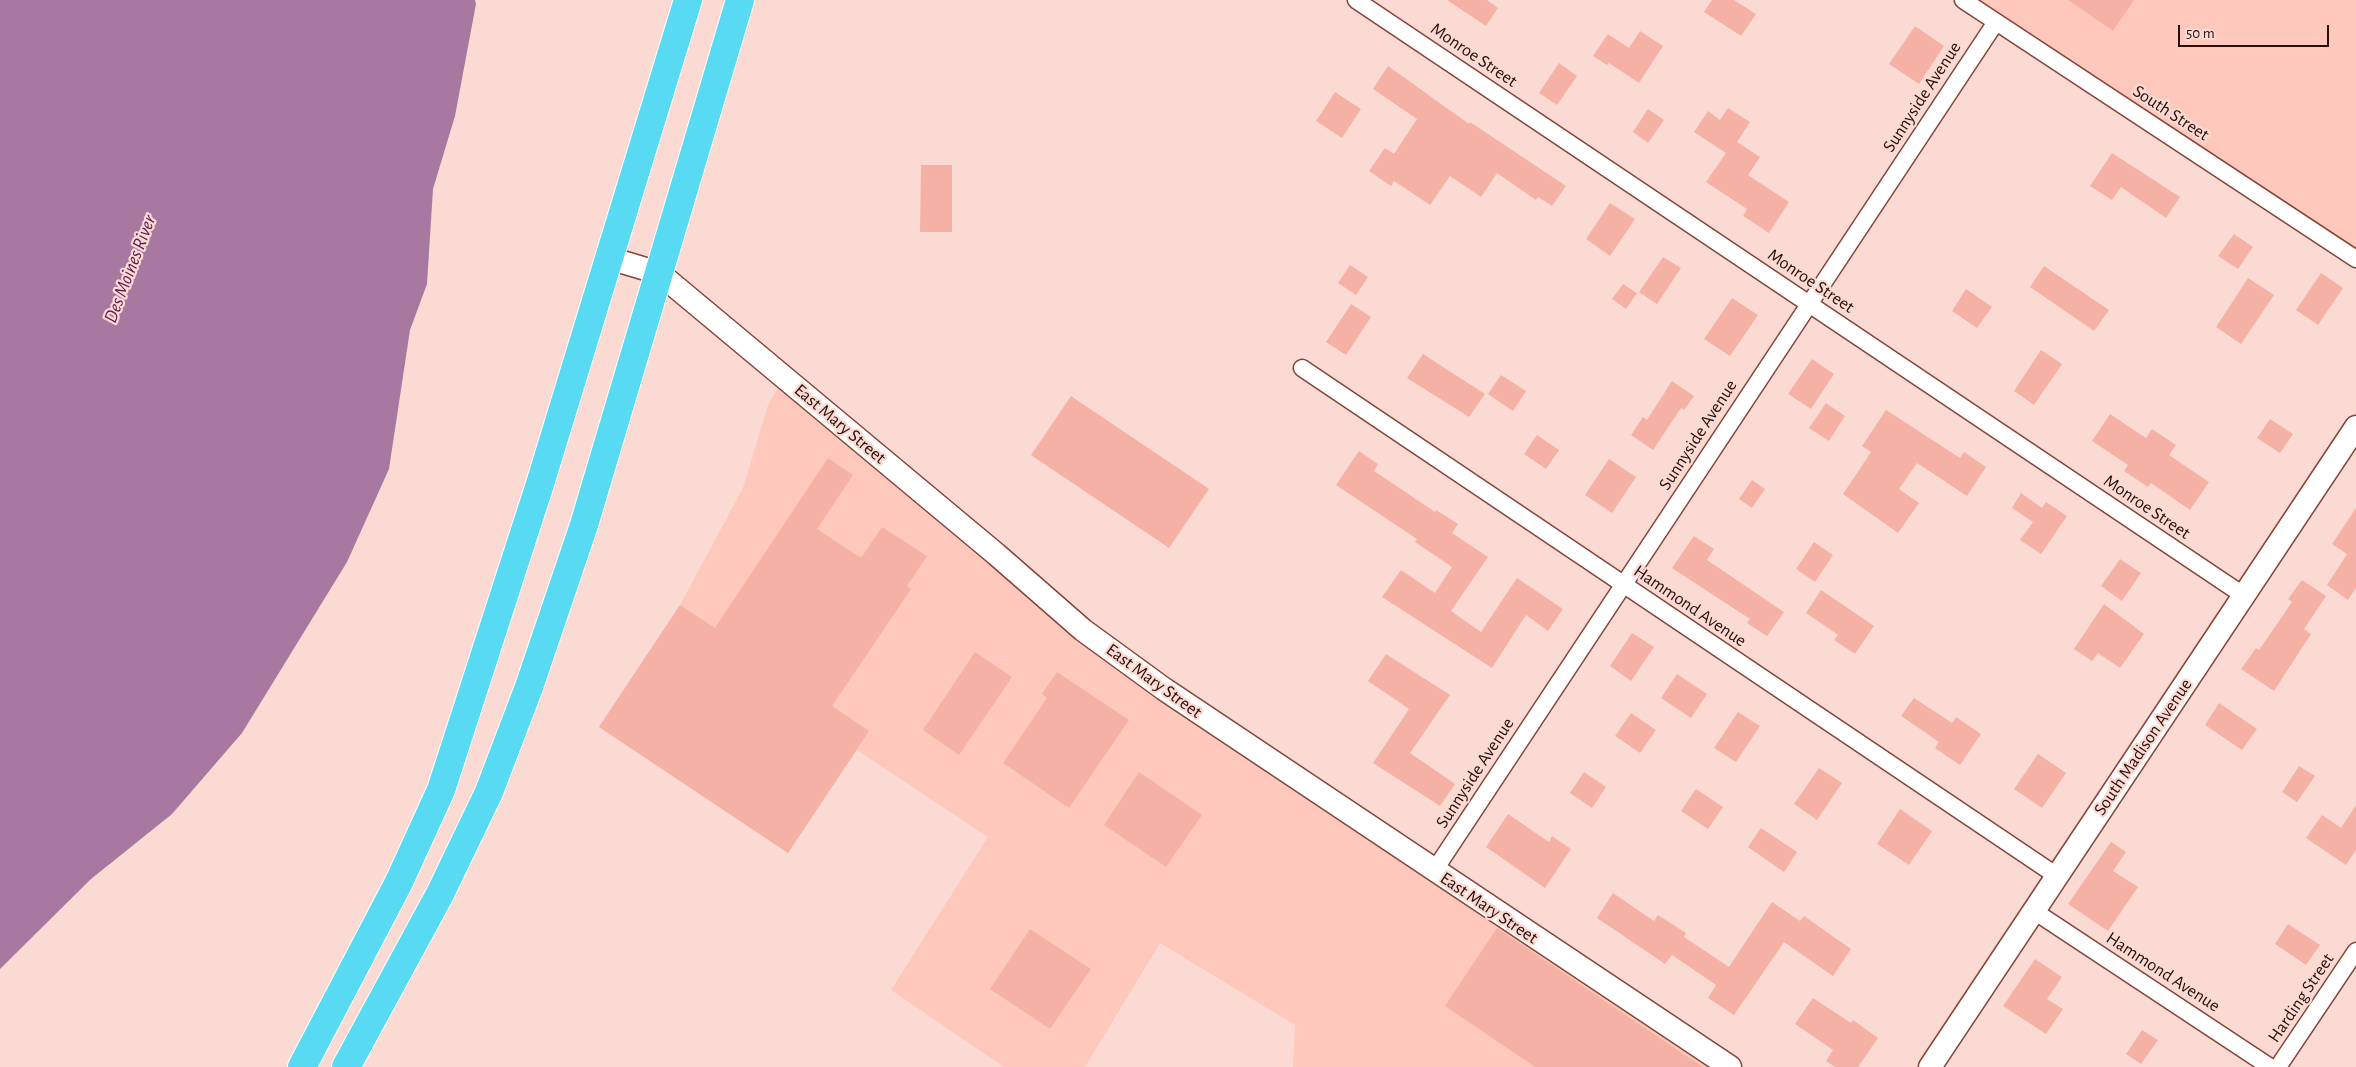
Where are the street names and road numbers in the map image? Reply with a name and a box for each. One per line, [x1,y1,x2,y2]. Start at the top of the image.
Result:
street label: Monroe Street [1427,18,1521,92]
street label: Sunnyside Avenue [1878,38,1966,156]
street label: South Street [2129,80,2213,146]
street label: Monroe Street [1764,244,1858,318]
street label: Sunnyside Avenue [1654,376,1742,494]
street label: East Mary Street [790,379,890,469]
street label: Monroe Street [2100,470,2194,544]
street label: Hammond Avenue [1629,560,1751,652]
street label: East Mary Street [1102,639,1206,723]
street label: South Madison Avenue [2089,675,2197,819]
street label: Sunnyside Avenue [1431,714,1519,832]
street label: East Mary Street [1436,867,1542,949]
street label: Hammond Avenue [2102,927,2224,1017]
street label: Harding Street [2263,949,2339,1047]

